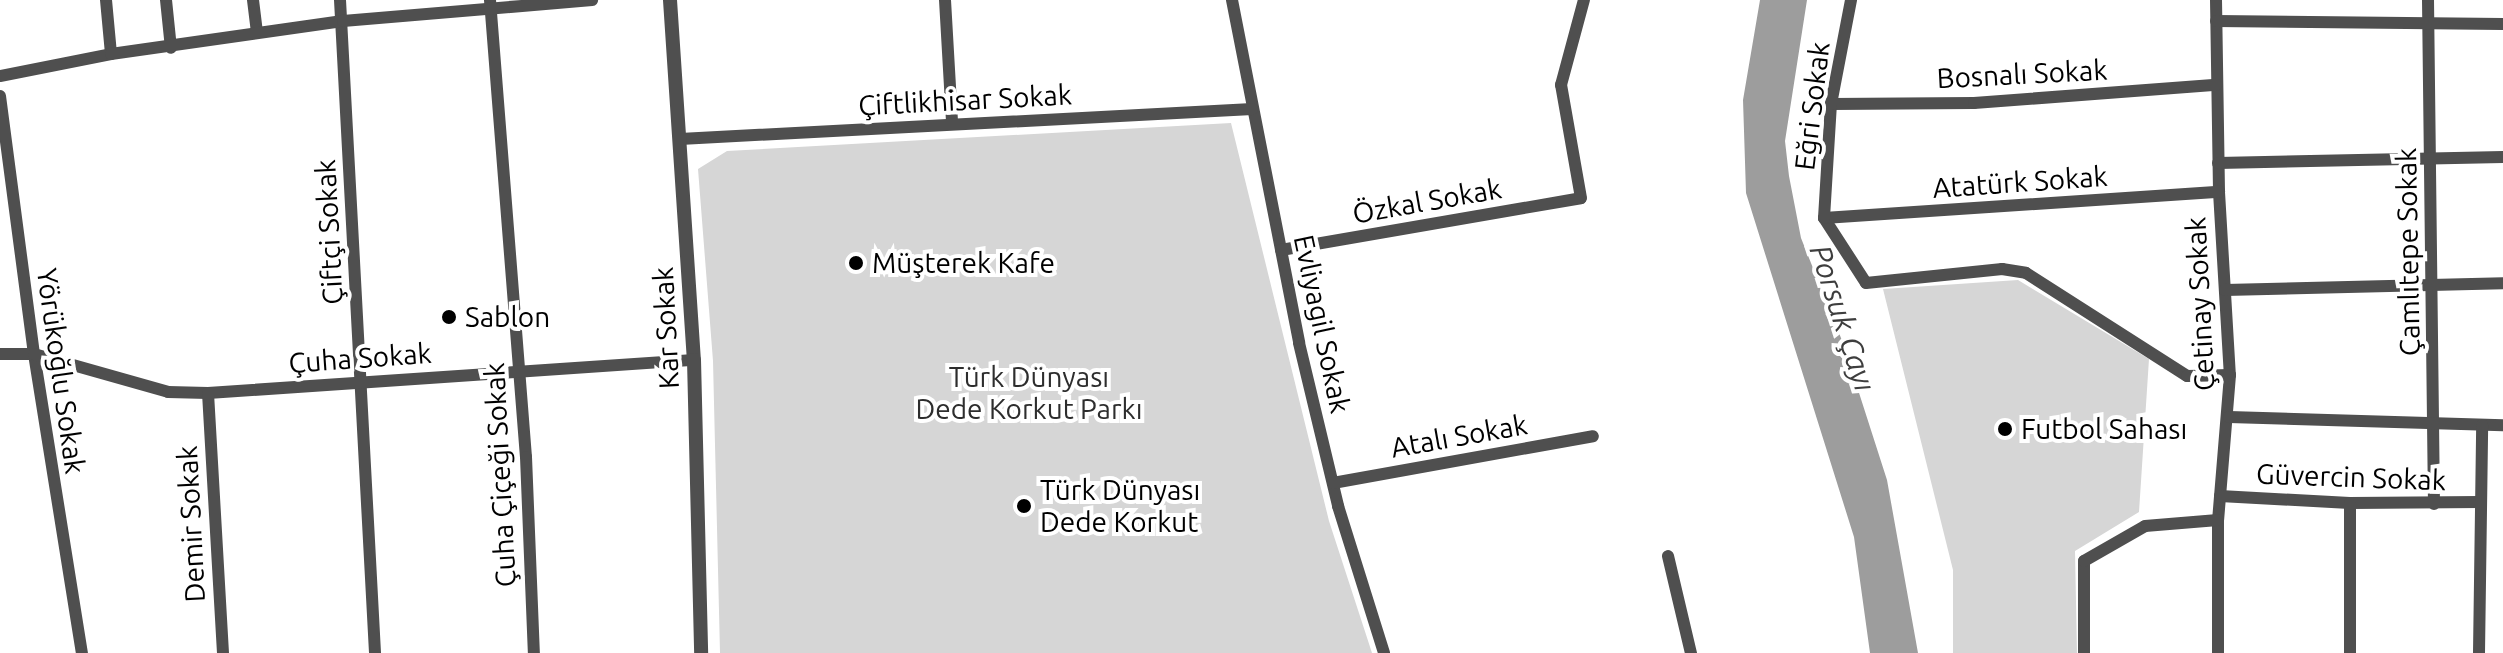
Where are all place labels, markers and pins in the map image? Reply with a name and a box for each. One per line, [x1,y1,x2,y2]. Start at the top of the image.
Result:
place label: Müşterek Kafe [872,246,1055,280]
marker: Müşterek Kafe [847,254,865,272]
place label: Sablon [465,300,550,334]
marker: Sablon [440,308,458,326]
place label: Futbol Sahası [2021,412,2187,446]
marker: Futbol Sahası [1996,420,2014,438]
place label: Türk Dünyası Dede Korkut [1040,473,1200,539]
marker: Türk Dünyası Dede Korkut [1015,497,1033,515]

